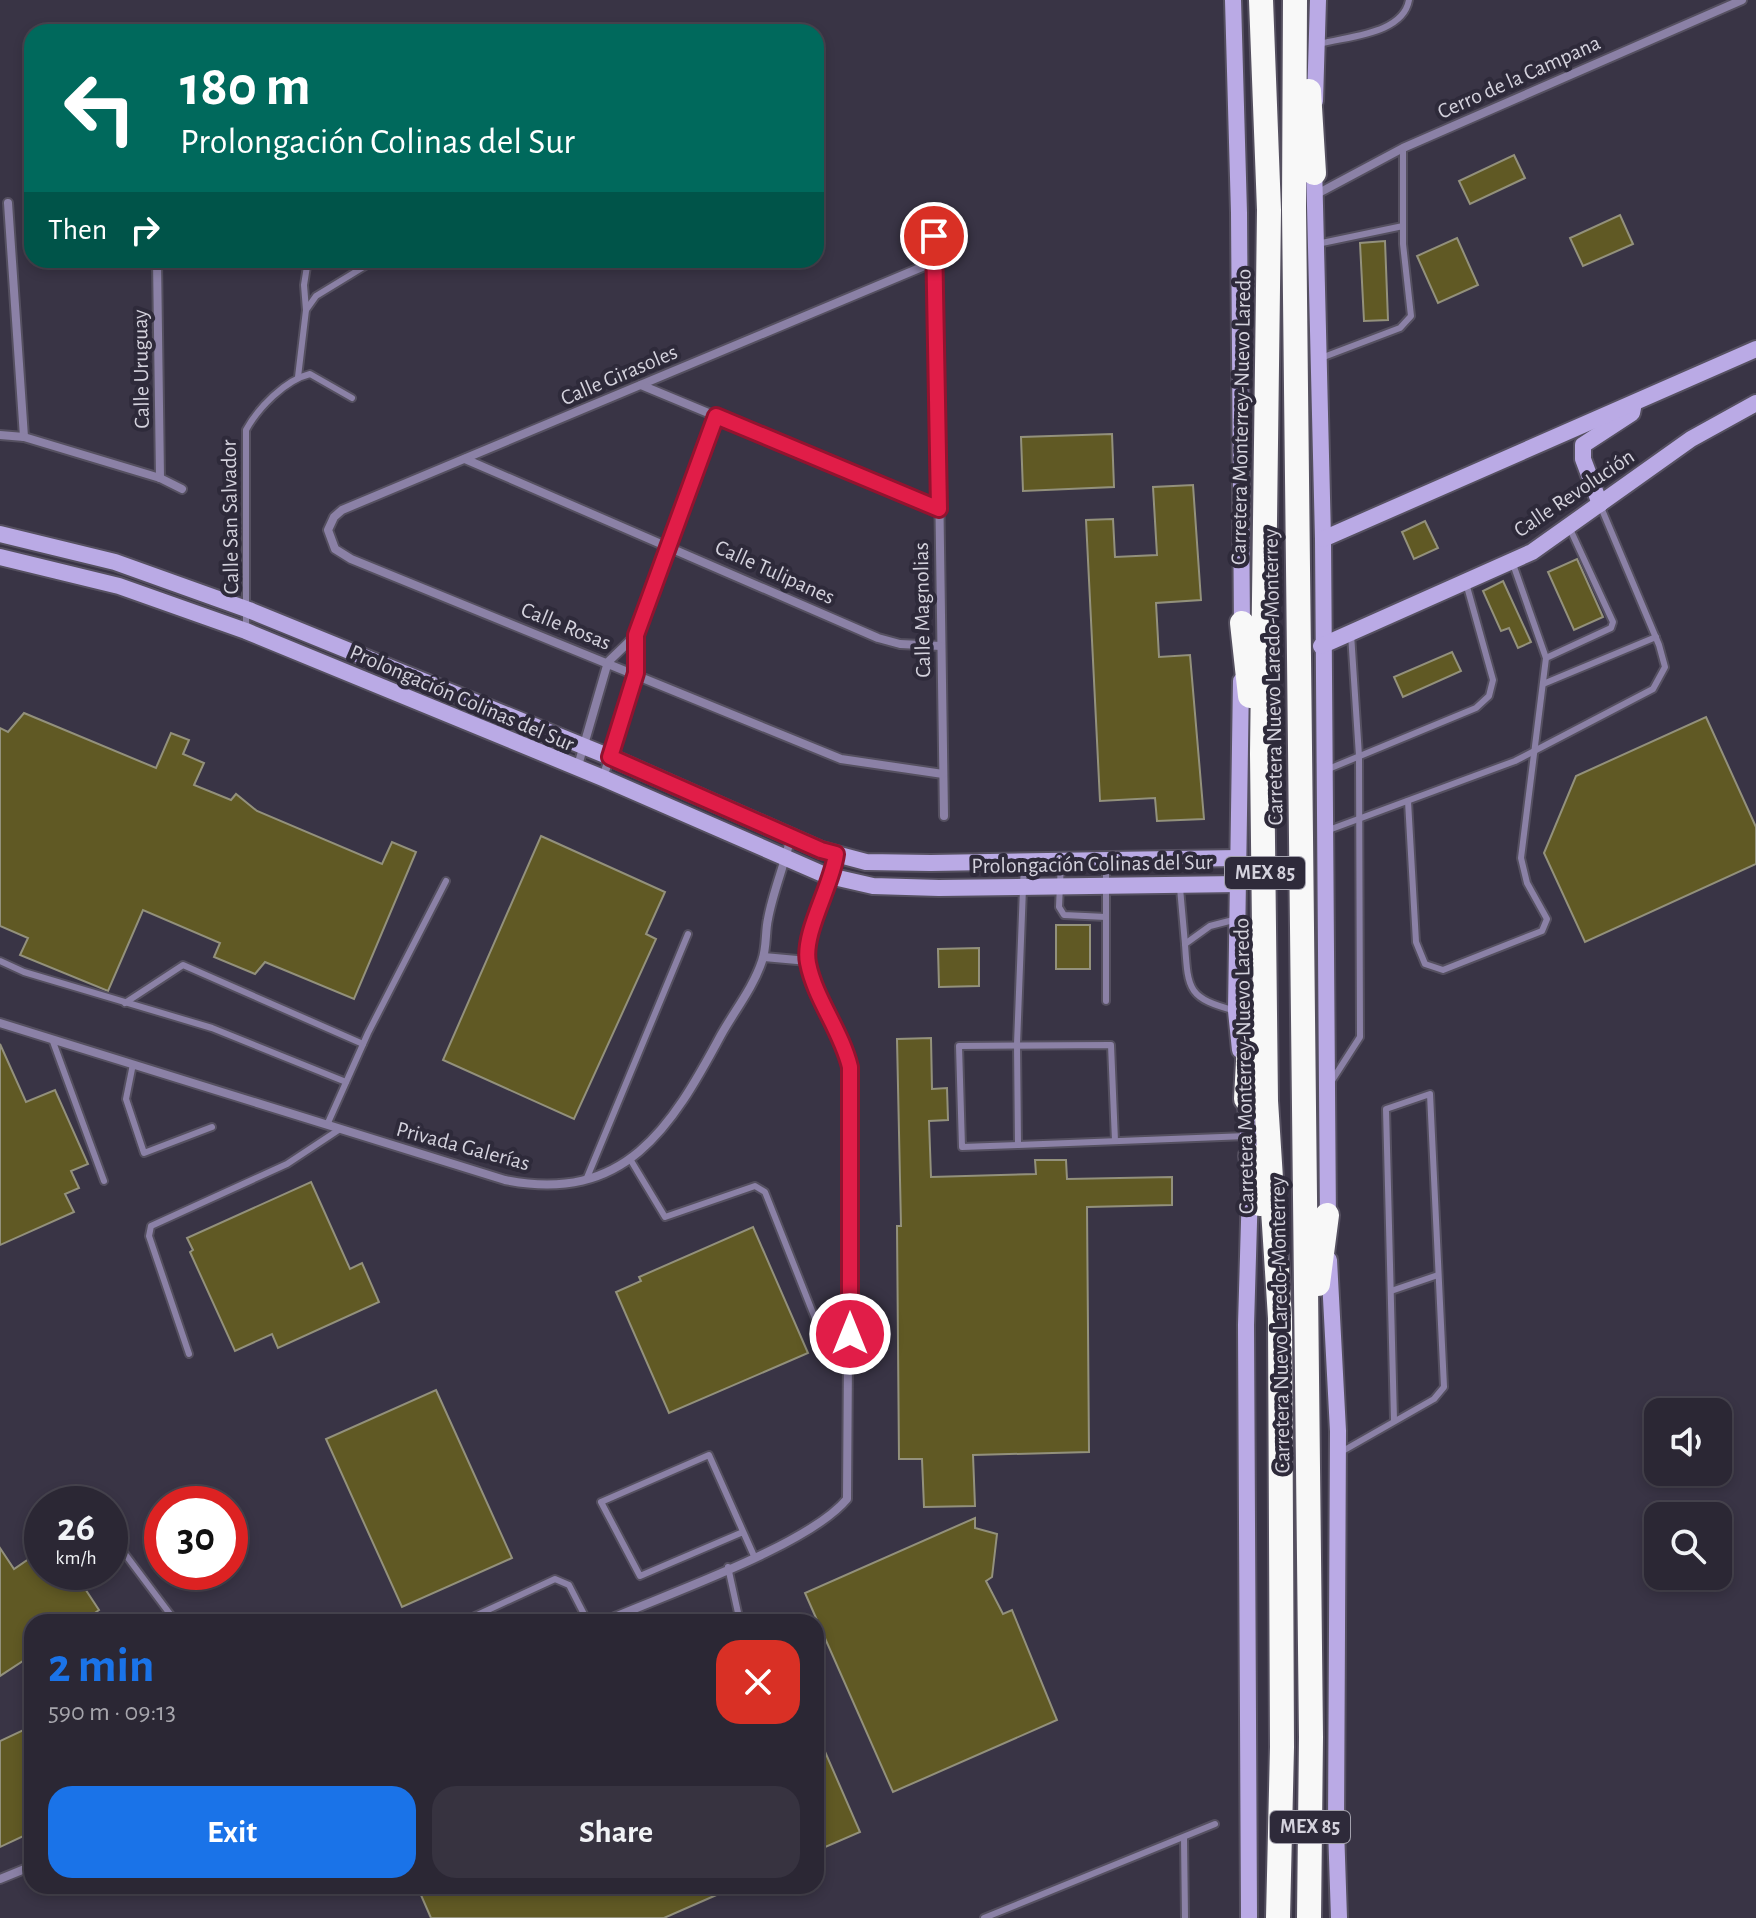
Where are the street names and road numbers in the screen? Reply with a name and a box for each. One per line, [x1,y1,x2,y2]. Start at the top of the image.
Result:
street label: Cerro de la Campana [1434,31,1604,123]
street label: Carretera Monterrey-Nuevo Laredo [1227,269,1255,565]
street label: Calle Uruguay [129,309,153,429]
street label: Calle Girasoles [557,341,681,409]
street label: Calle San Salvador [218,439,242,595]
street label: Calle Revolución [1510,445,1638,541]
street label: Carretera Nuevo Laredo-Monterrey [1259,528,1287,826]
street label: Calle Tulipanes [712,536,838,608]
street label: Calle Magnolias [910,542,934,678]
street label: Calle Rosas [518,598,614,654]
street label: Prolongación Colinas del Sur [347,641,577,755]
street label: Prolongación Colinas del Sur [971,851,1213,877]
road number: MEX 85 [1225,857,1305,889]
street label: Carretera Monterrey-Nuevo Laredo [1230,918,1258,1214]
street label: Privada Galerías [394,1118,532,1174]
street label: Carretera Nuevo Laredo-Monterrey [1266,1176,1294,1474]
road number: MEX 85 [1270,1811,1350,1843]

